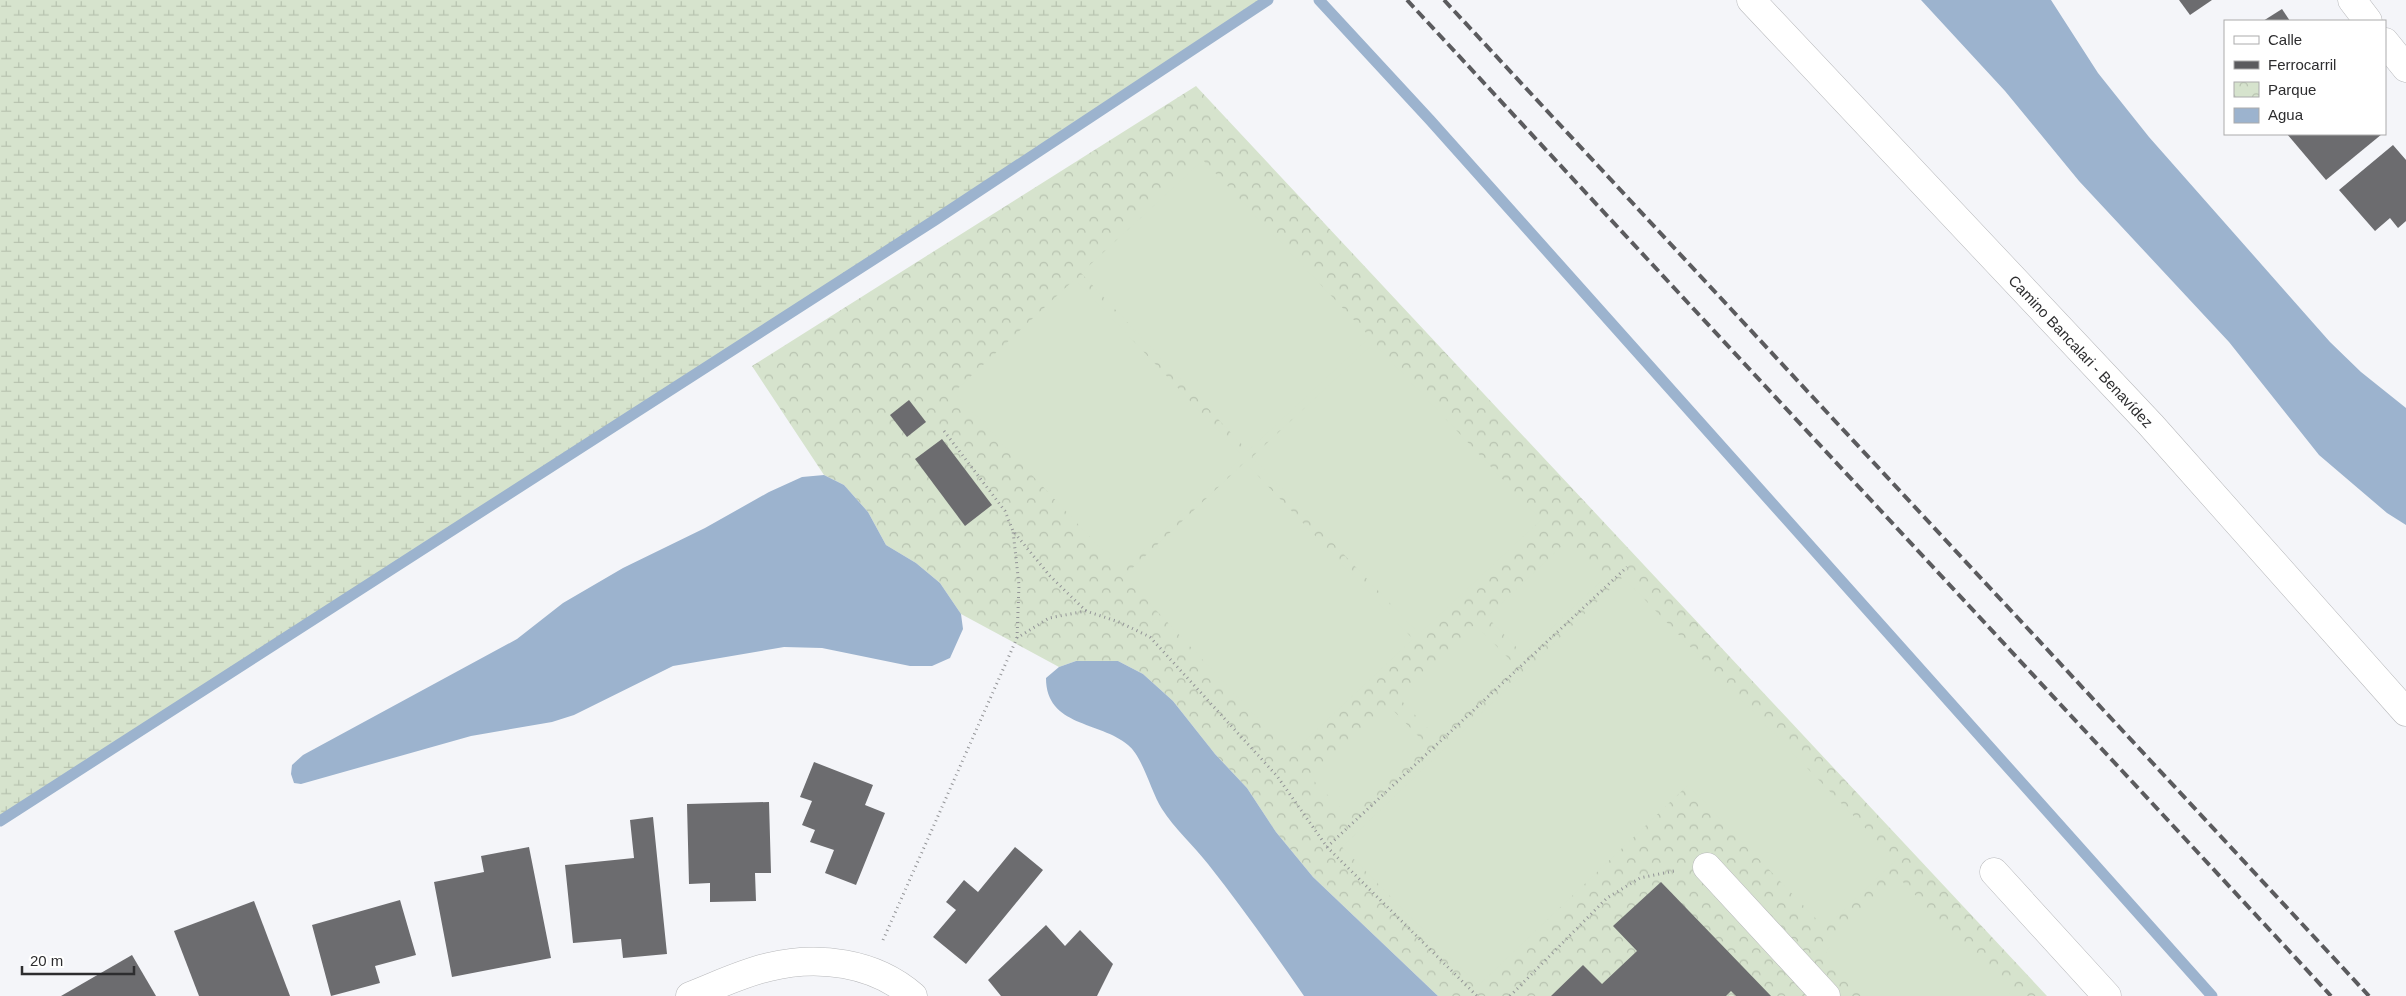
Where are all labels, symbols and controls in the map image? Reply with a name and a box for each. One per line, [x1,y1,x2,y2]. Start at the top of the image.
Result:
legend [2224,20,2386,135]
text: Calle [2268,31,2302,48]
text: Ferrocarril [2268,56,2336,73]
text: Parque [2268,81,2316,98]
text: Agua [2268,106,2304,123]
street label: Camino Bancalari - Benavídez [2006,271,2157,431]
scale bar [22,944,135,976]
text: 20 m [30,952,63,969]

